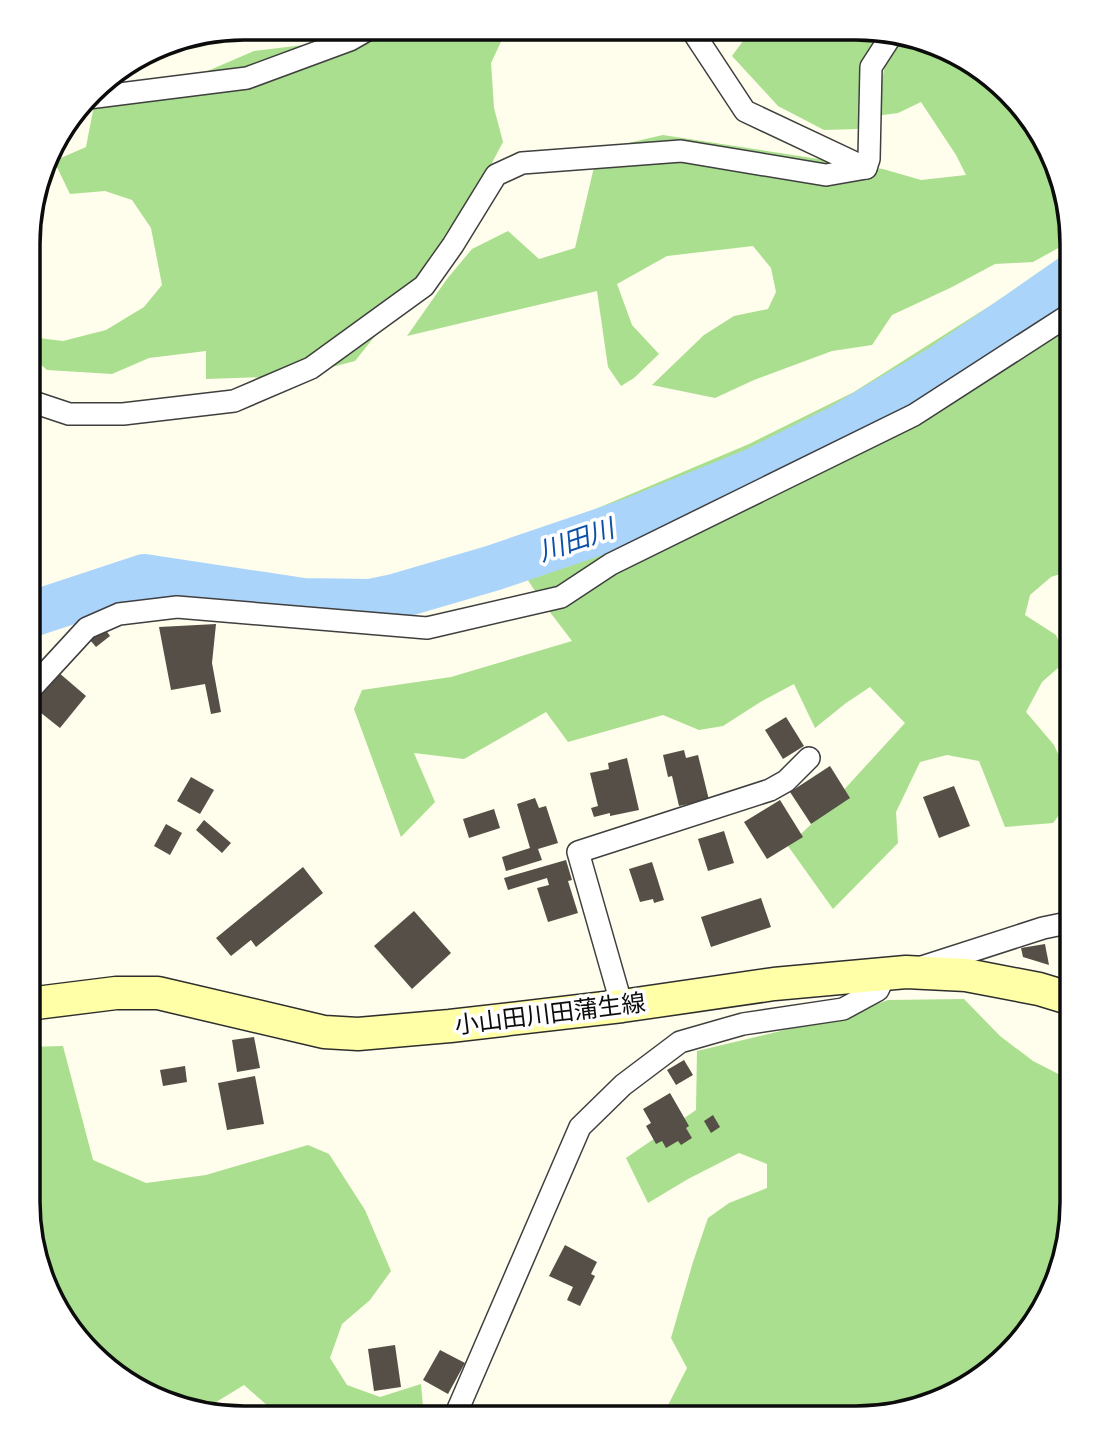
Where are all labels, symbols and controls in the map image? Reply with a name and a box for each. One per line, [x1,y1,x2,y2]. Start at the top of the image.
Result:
water label: 川田川 [532,506,621,569]
street label: 小山田川田蒲生線 [452,982,647,1041]

